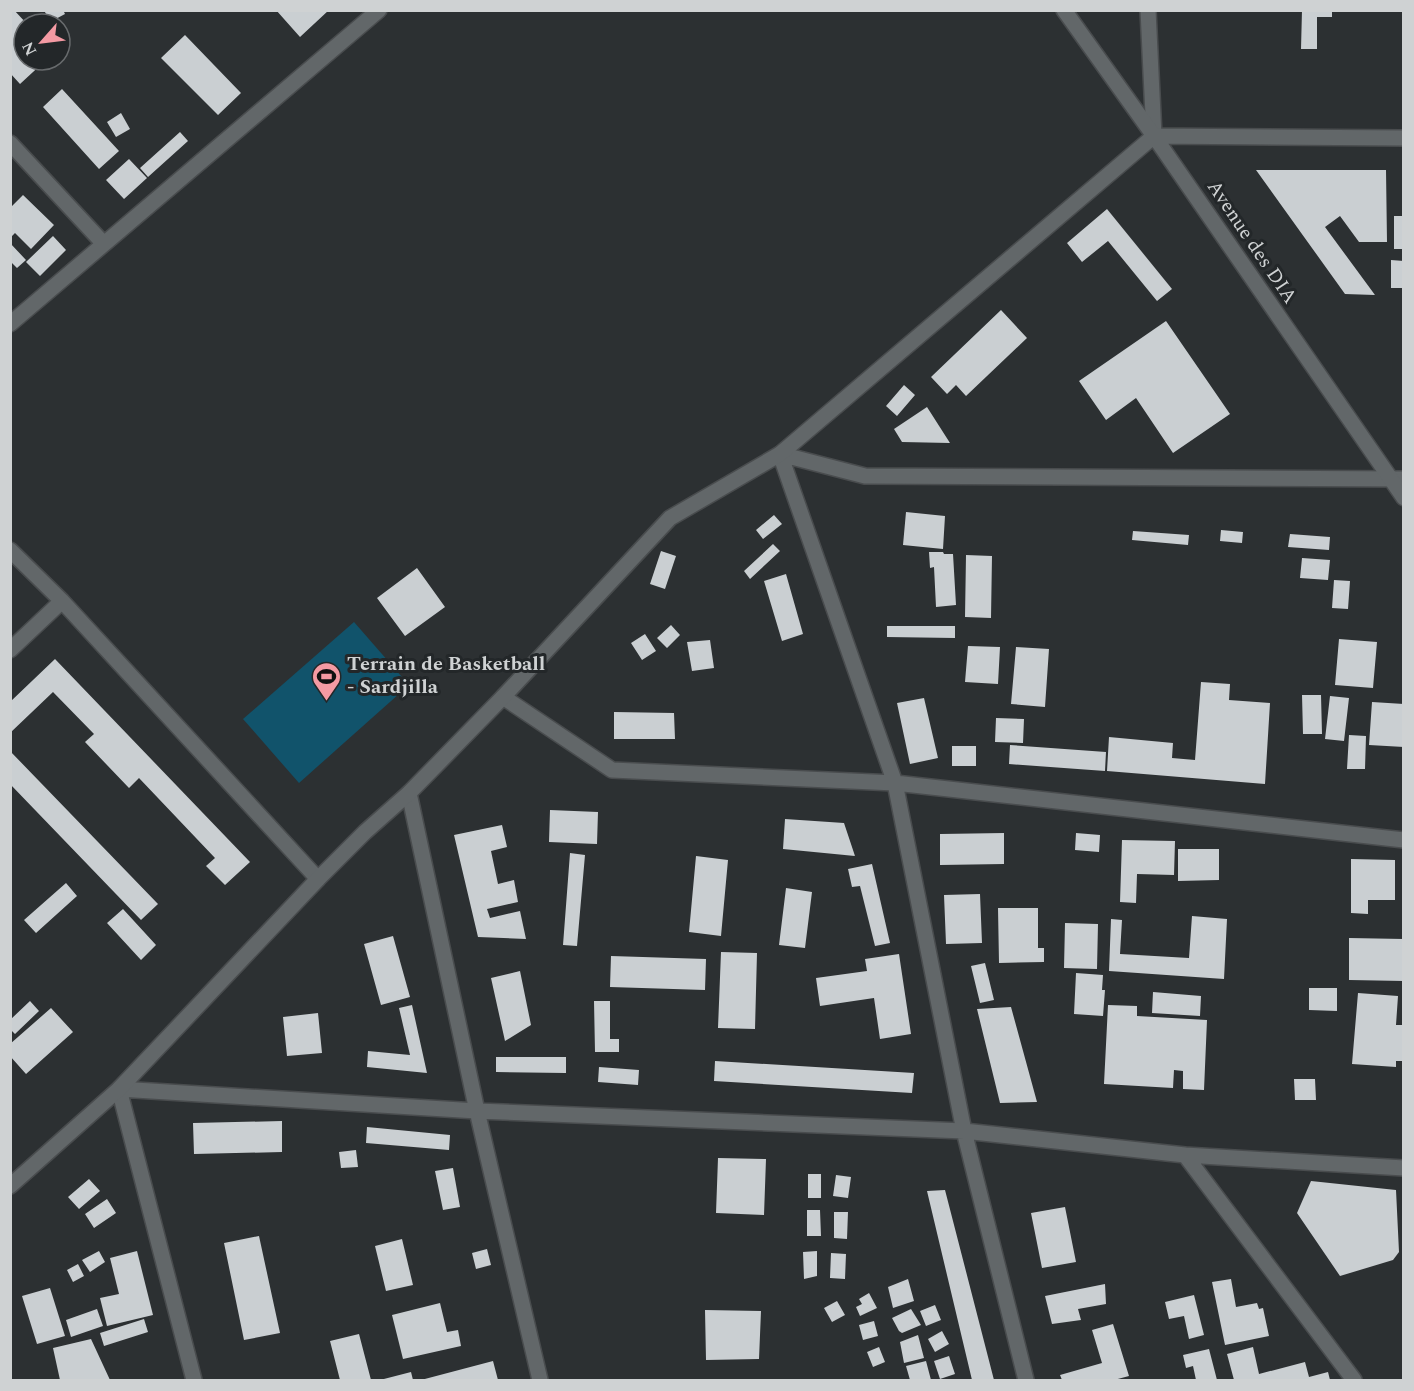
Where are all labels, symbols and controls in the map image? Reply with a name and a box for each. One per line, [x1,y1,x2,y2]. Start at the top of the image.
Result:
north arrow [12,12,72,72]
text: N [16,37,43,60]
street label: Avenue des DIA [1199,174,1305,310]
place label: Terrain de Basketball - Sardjilla [347,649,545,702]
sports icon: Terrain de Basketball - Sardjilla [310,660,342,702]

